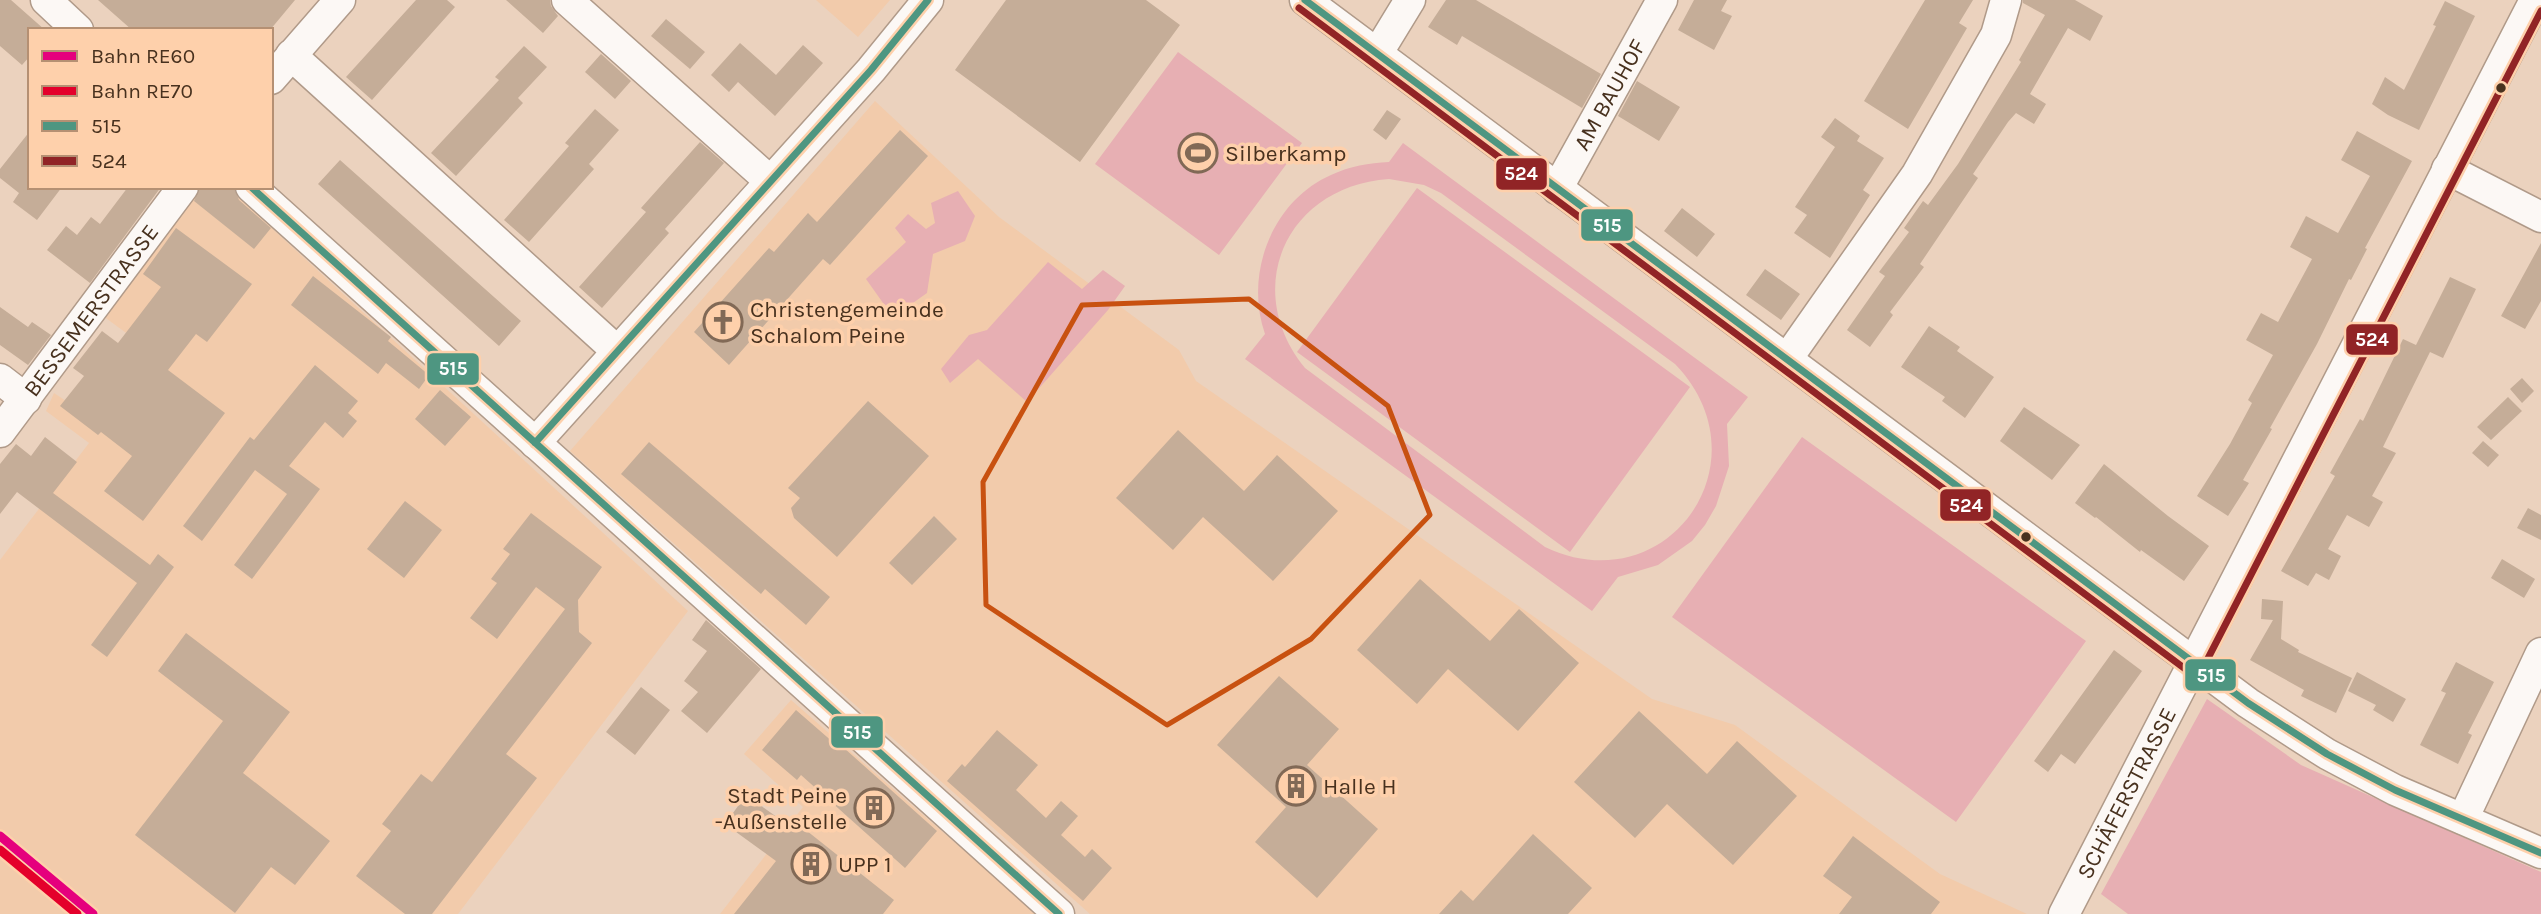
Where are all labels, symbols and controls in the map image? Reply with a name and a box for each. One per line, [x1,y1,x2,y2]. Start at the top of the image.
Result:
legend [28,28,273,189]
street label: AM BAUHOF [1568,34,1651,155]
text: Bahn RE60 [91,44,195,68]
text: Bahn RE70 [91,79,193,103]
unlabelled marker [2494,81,2508,95]
text: 515 [91,114,122,138]
sports icon: Silberkamp [1177,132,1219,174]
place label: Silberkamp [1225,140,1347,167]
text: 524 [91,149,127,173]
line badge: 524 [1495,157,1548,191]
text: 524 [1504,163,1539,185]
line badge: 515 [1580,208,1634,242]
text: 515 [1593,215,1621,237]
street label: BESSEMERSTRASSE [18,219,164,402]
place label: Christengemeinde Schalom Peine [750,296,944,349]
church icon: Christengemeinde Schalom Peine [702,301,744,343]
line badge: 524 [2345,323,2399,356]
text: 524 [2355,329,2390,351]
line badge: 515 [426,352,480,386]
text: 515 [439,358,467,380]
line badge: 524 [1939,488,1992,522]
text: 524 [1949,495,1984,517]
unlabelled marker [2019,530,2033,544]
line badge: 515 [2184,658,2237,692]
text: 515 [2197,665,2225,687]
street label: SCHÄFERSTRASSE [2071,703,2182,883]
line badge: 515 [830,715,884,749]
text: 515 [843,722,871,744]
building icon: Halle H [1275,765,1317,807]
place label: Halle H [1323,773,1397,800]
place label: Stadt Peine -Außenstelle [715,782,847,835]
building icon: Stadt Peine -Außenstelle [853,787,895,829]
building icon: UPP 1 [790,843,832,885]
place label: UPP 1 [838,851,892,878]

